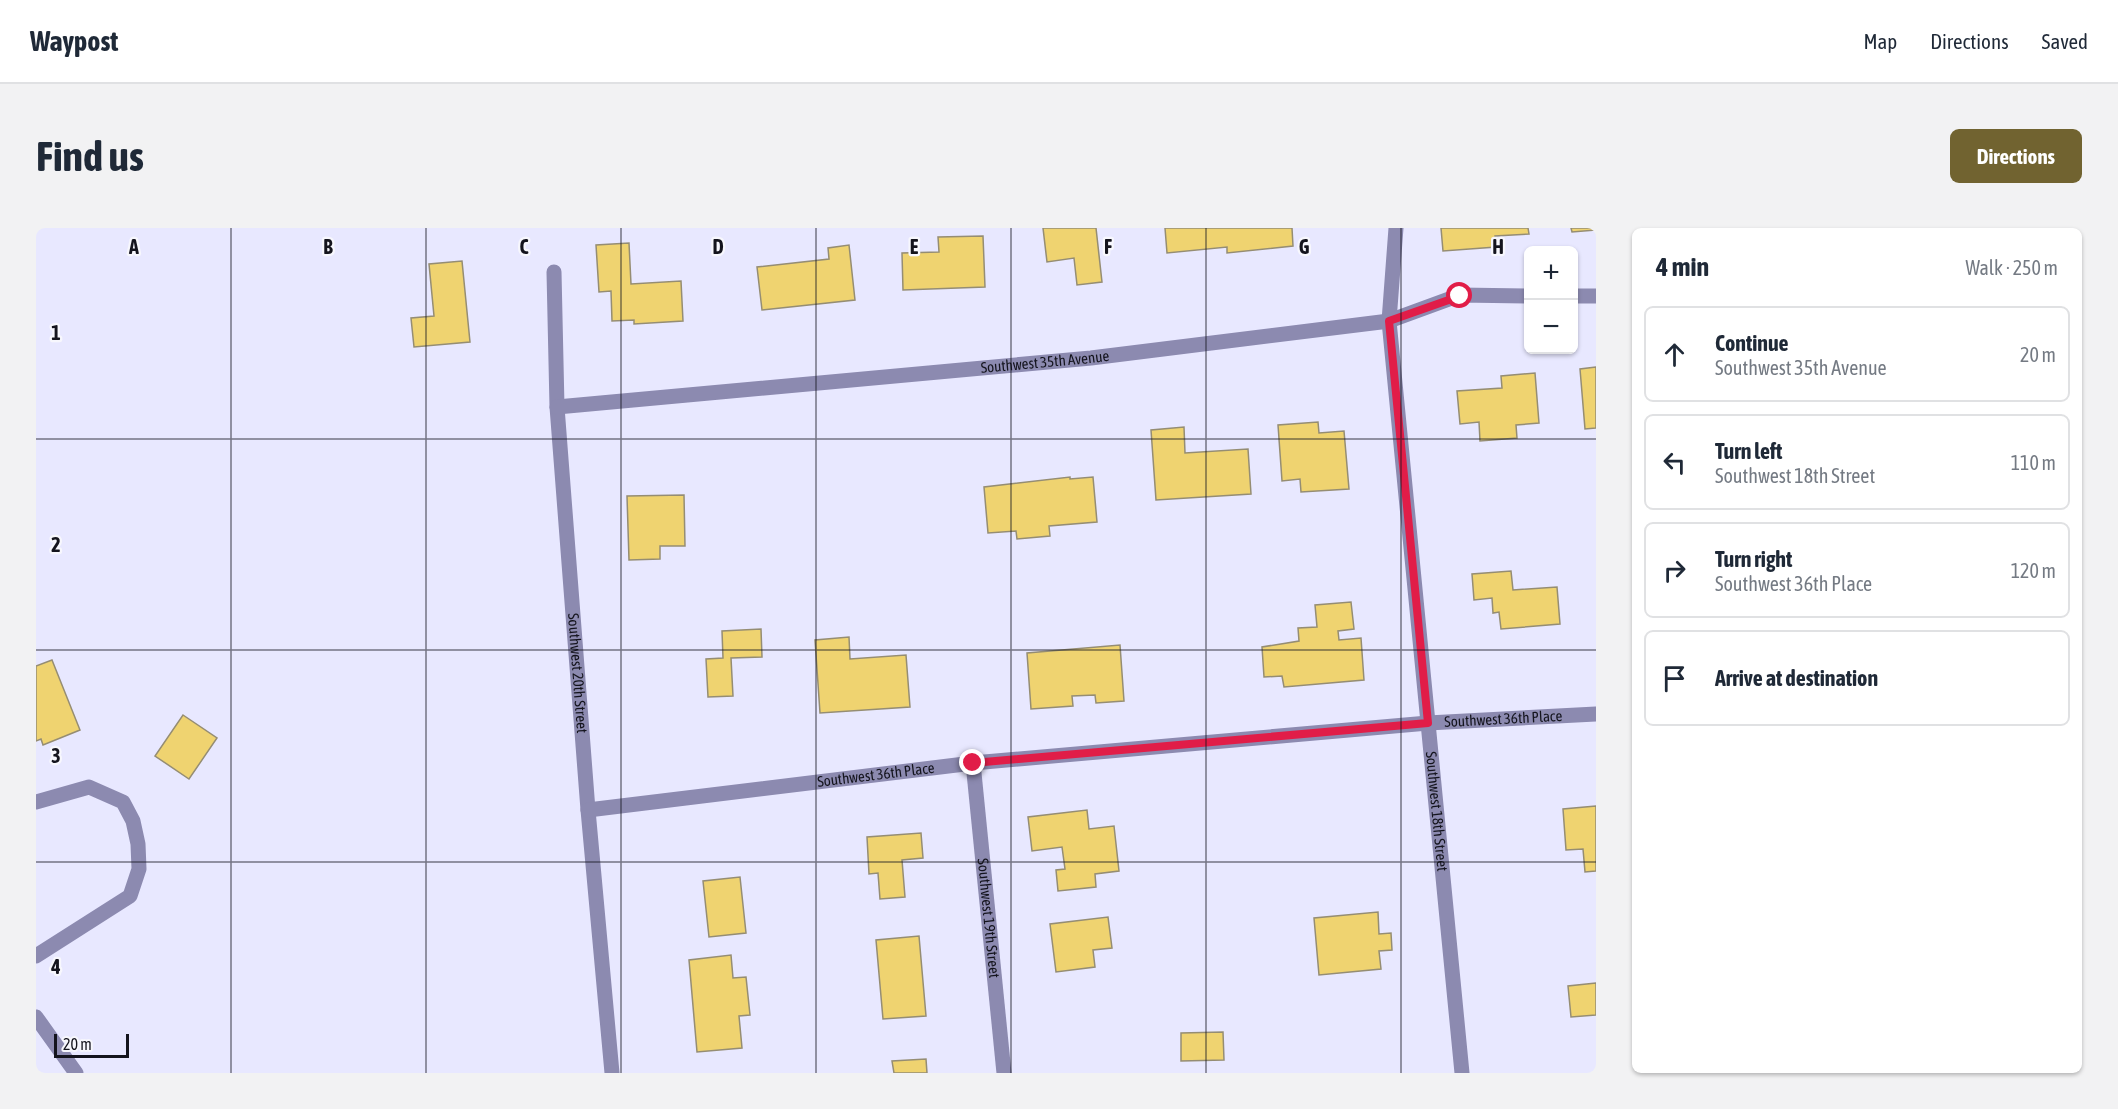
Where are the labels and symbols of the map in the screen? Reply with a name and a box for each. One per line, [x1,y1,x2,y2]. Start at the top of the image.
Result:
text: A [128,235,139,258]
text: B [323,235,333,258]
text: C [520,235,529,258]
text: D [712,235,724,258]
text: E [910,235,919,258]
text: F [1104,235,1112,258]
text: G [1299,235,1310,258]
text: H [1492,235,1504,258]
route start [1446,282,1472,308]
text: 1 [51,321,61,344]
street label: Southwest 35th Avenue [980,347,1110,376]
text: 2 [51,533,61,556]
street label: Southwest 20th Street [565,613,591,734]
street label: Southwest 36th Place [1444,707,1563,730]
text: 3 [51,744,61,767]
route end [959,749,985,775]
street label: Southwest 18th Street [1423,751,1451,872]
street label: Southwest 36th Place [816,759,936,790]
street label: Southwest 19th Street [975,857,1003,979]
text: 4 [50,955,61,978]
scale bar [54,1031,129,1058]

